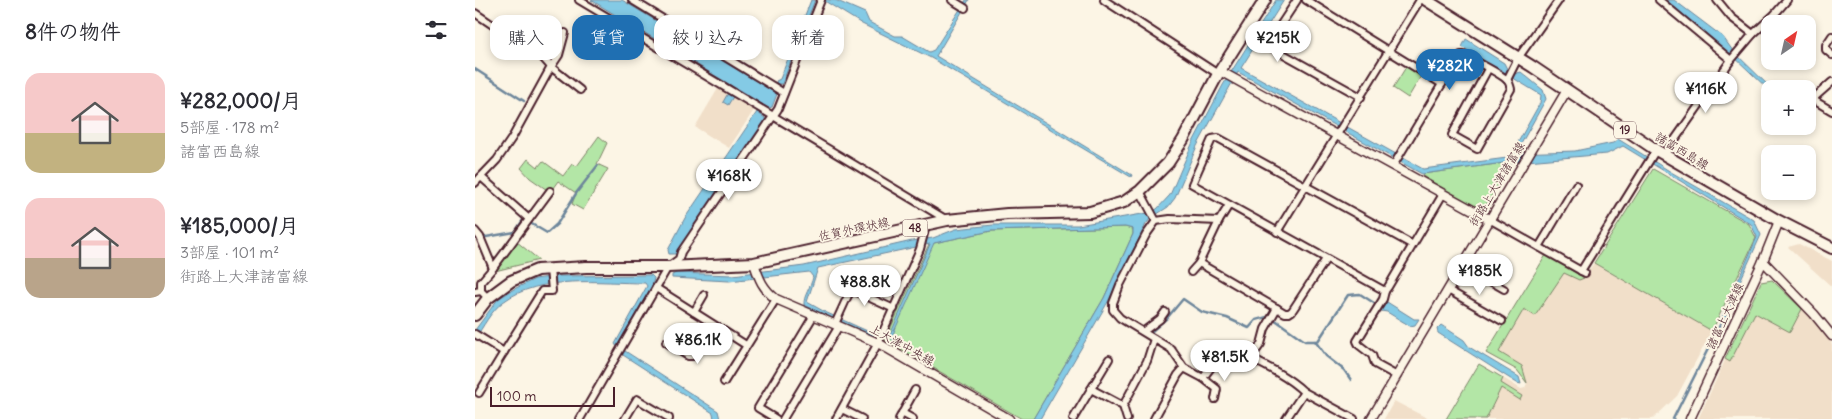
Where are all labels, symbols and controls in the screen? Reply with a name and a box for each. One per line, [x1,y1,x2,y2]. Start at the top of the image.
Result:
chip: 購入 [490,15,562,60]
chip: 賃貸 [572,15,644,60]
chip: 絞り込み [654,15,762,60]
chip: 新着 [772,15,844,60]
north arrow [1761,15,1816,70]
map controls [1761,15,1816,200]
icon: filters [422,16,450,44]
text: 8件の物件 [25,18,121,45]
pin: ¥215K [1243,20,1313,63]
text: ¥215K [1256,27,1300,47]
pin: ¥282K [1415,48,1485,91]
text: ¥282K [1427,55,1473,75]
pin: ¥116K [1671,72,1741,114]
text: ¥116K [1685,78,1727,98]
button: + [1761,80,1816,135]
text: ¥282,000/月 [180,87,302,114]
icon: home [65,93,125,153]
text: 5部屋 · 178 m² [180,117,280,137]
road number: 19 [1614,122,1636,138]
street label: 諸富西島線 [1653,129,1712,172]
street label: 街路上大津諸富線 [1465,139,1528,229]
text: 諸富西島線 [180,141,260,161]
button: − [1761,145,1816,200]
pin: ¥168K [694,158,764,201]
text: ¥168K [707,165,751,185]
text: ¥185,000/月 [180,212,299,239]
street label: 佐賀外環状線 [817,214,891,243]
icon: home [65,218,125,278]
road number: 48 [903,220,927,237]
text: 3部屋 · 101 m² [180,242,279,262]
pin: ¥185K [1445,254,1515,296]
text: ¥185K [1458,260,1502,280]
pin: ¥88.8K [824,264,906,307]
text: 街路上大津諸富線 [180,266,308,286]
text: ¥88.8K [840,271,890,291]
street label: 諸富上大津線 [1703,280,1747,352]
street label: 上大津中央線 [867,321,937,369]
pin: ¥86.1K [657,322,739,365]
text: ¥86.1K [675,329,721,349]
pin: ¥81.5K [1184,340,1266,382]
text: ¥81.5K [1201,346,1249,366]
scale bar [490,384,615,407]
text: 100 m [497,387,537,405]

